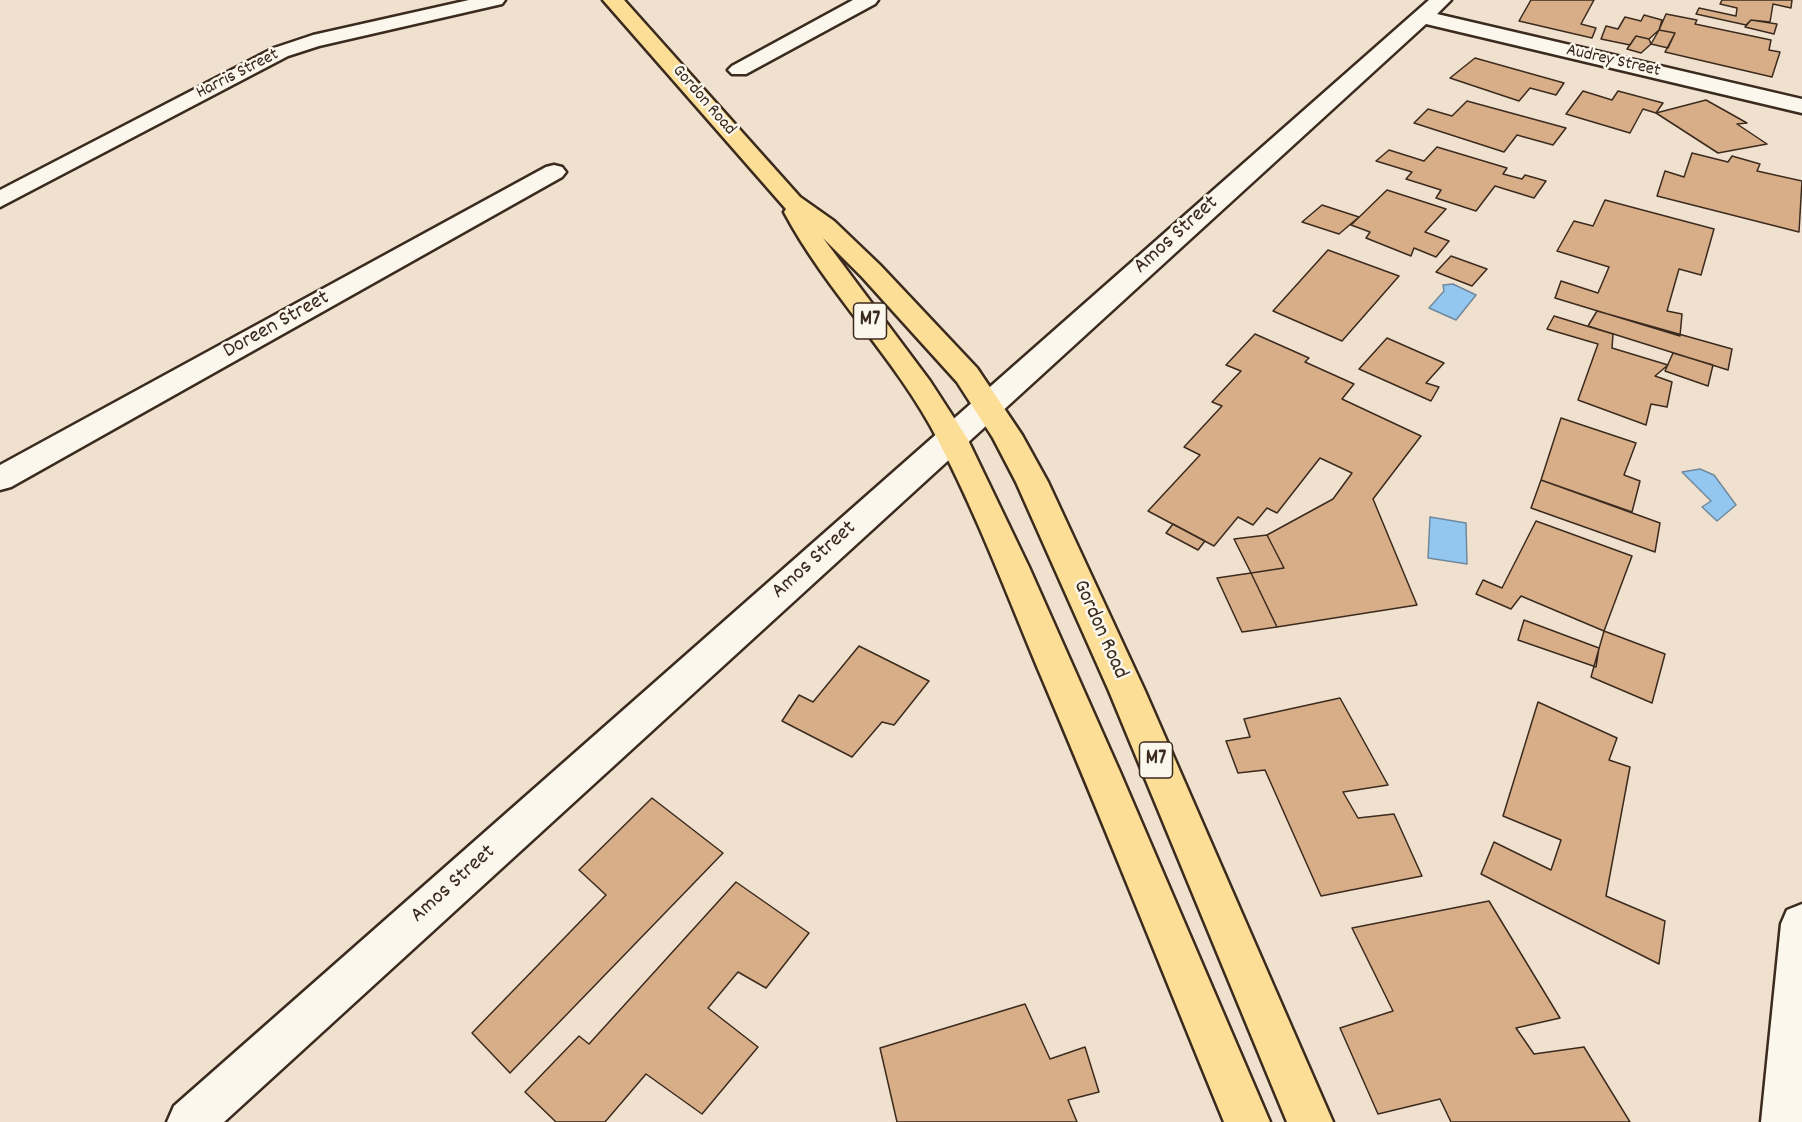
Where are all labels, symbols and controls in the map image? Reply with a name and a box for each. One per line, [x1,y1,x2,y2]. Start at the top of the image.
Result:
street label: Audrey Street [1564,41,1662,83]
street label: Harris Street [193,45,283,105]
street label: Gordon Road [667,61,739,141]
street label: Amos Street [1129,191,1225,281]
street label: Doreen Street [219,286,335,366]
road number: M7 [854,303,886,339]
street label: Amos Street [767,516,863,606]
street label: Gordon Road [1065,576,1133,684]
road number: M7 [1140,742,1172,778]
street label: Amos Street [406,840,502,930]

